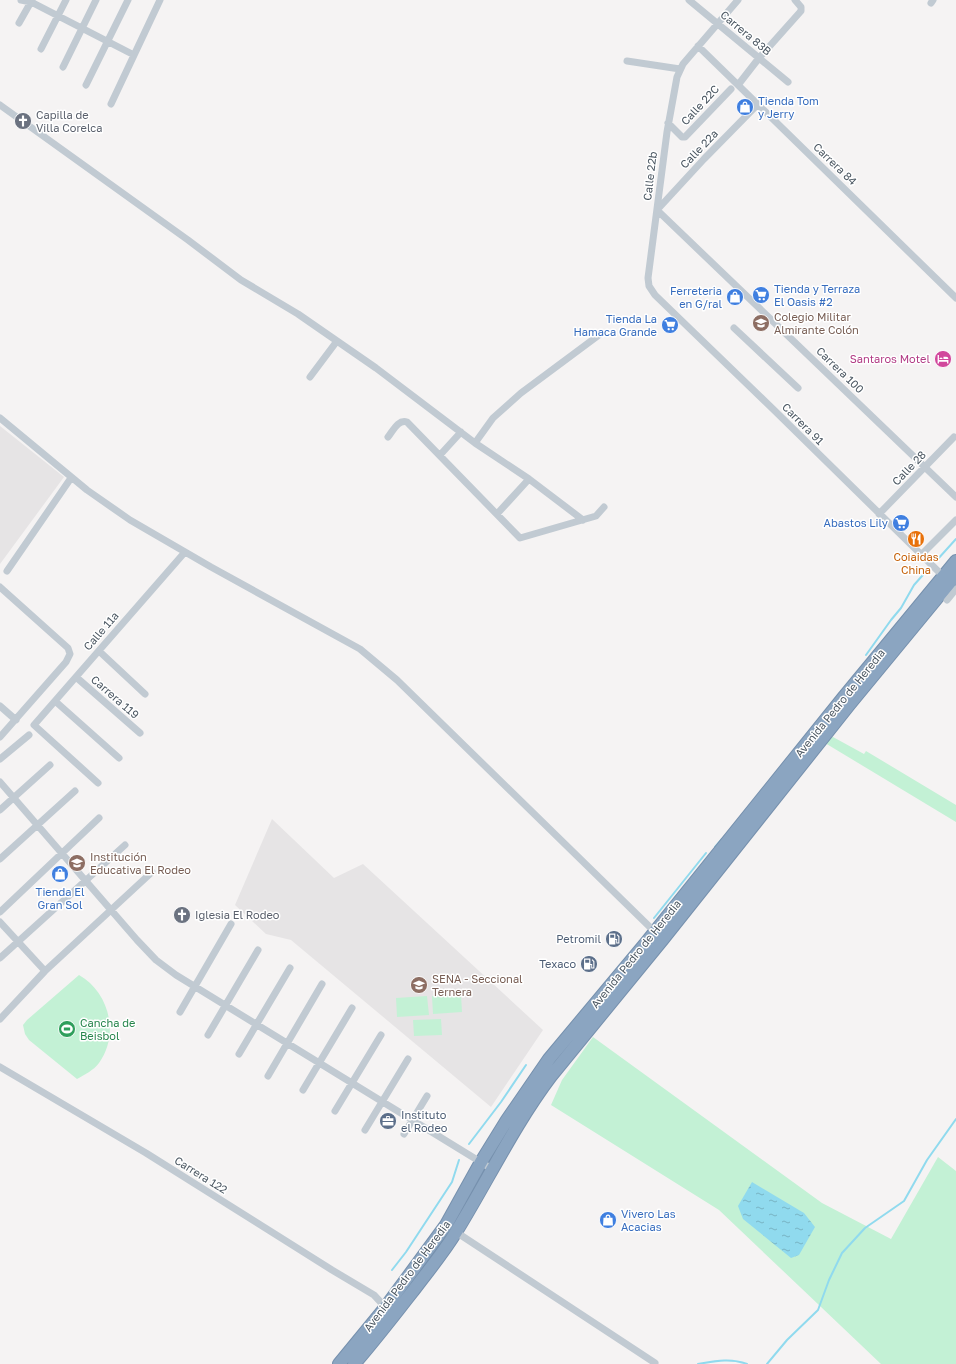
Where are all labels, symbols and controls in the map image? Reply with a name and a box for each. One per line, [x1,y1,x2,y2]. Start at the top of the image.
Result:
street label: Carrera 83B [718,8,774,58]
street label: Calle 22C [678,82,721,127]
place label: Tienda Tom y Jerry [758,94,819,120]
shop icon: Tienda Tom y Jerry [735,97,755,117]
place label: Capilla de Villa Corelca [36,108,103,134]
church icon: Capilla de Villa Corelca [13,111,33,131]
street label: Calle 22a [677,127,720,171]
street label: Carrera 84 [811,140,860,188]
street label: Calle 22b [640,150,659,201]
place label: Tienda y Terraza El Oasis #2 [774,282,860,308]
place label: Ferreteria en G/ral [670,284,722,310]
supermarket icon: Tienda y Terraza El Oasis #2 [751,285,771,305]
shop icon: Ferreteria en G/ral [725,287,745,307]
place label: Colegio Militar Almirante Colón [774,310,859,336]
place label: Tienda La Hamaca Grande [573,312,657,338]
school or university icon: Colegio Militar Almirante Colón [751,313,771,333]
supermarket icon: Tienda La Hamaca Grande [660,315,680,335]
street label: Carrera 100 [814,344,867,396]
hotel icon: Santaros Motel [933,349,953,369]
place label: Santaros Motel [850,352,930,365]
street label: Carrera 91 [780,400,827,447]
street label: Calle 28 [889,448,928,488]
supermarket icon: Abastos Lily [891,513,911,533]
place label: Abastos Lily [824,516,888,529]
restaurant icon: Coiaidas China [906,529,926,549]
place label: Coiaidas China [893,550,939,576]
street label: Calle 11a [80,609,121,653]
street label: Avenida Pedro de Heredia [792,646,887,759]
street label: Carrera 119 [89,672,142,721]
place label: Institución Educativa El Rodeo [90,850,191,876]
school or university icon: Institución Educativa El Rodeo [67,853,87,873]
shop icon: Tienda El Gran Sol [50,864,70,884]
place label: Tienda El Gran Sol [36,885,85,911]
street label: Avenida Pedro de Heredia [588,897,683,1010]
church icon: Iglesia El Rodeo [172,905,192,925]
place label: Iglesia El Rodeo [195,908,280,921]
fuel station icon: Petromil [604,929,624,949]
place label: Petromil [556,932,601,945]
fuel station icon: Texaco [579,954,599,974]
place label: Texaco [539,957,576,970]
place label: SENA - Seccional Ternera [432,972,523,998]
school or university icon: SENA - Seccional Ternera [409,975,429,995]
place label: Cancha de Beisbol [80,1016,135,1042]
sports icon: Cancha de Beisbol [57,1019,77,1039]
place label: Instituto el Rodeo [401,1108,448,1134]
office icon: Instituto el Rodeo [378,1111,398,1131]
street label: Carrera 122 [172,1153,230,1196]
place label: Vivero Las Acacias [621,1207,676,1233]
shop icon: Vivero Las Acacias [598,1210,618,1230]
street label: Avenida Pedro de Heredia [361,1218,453,1334]

